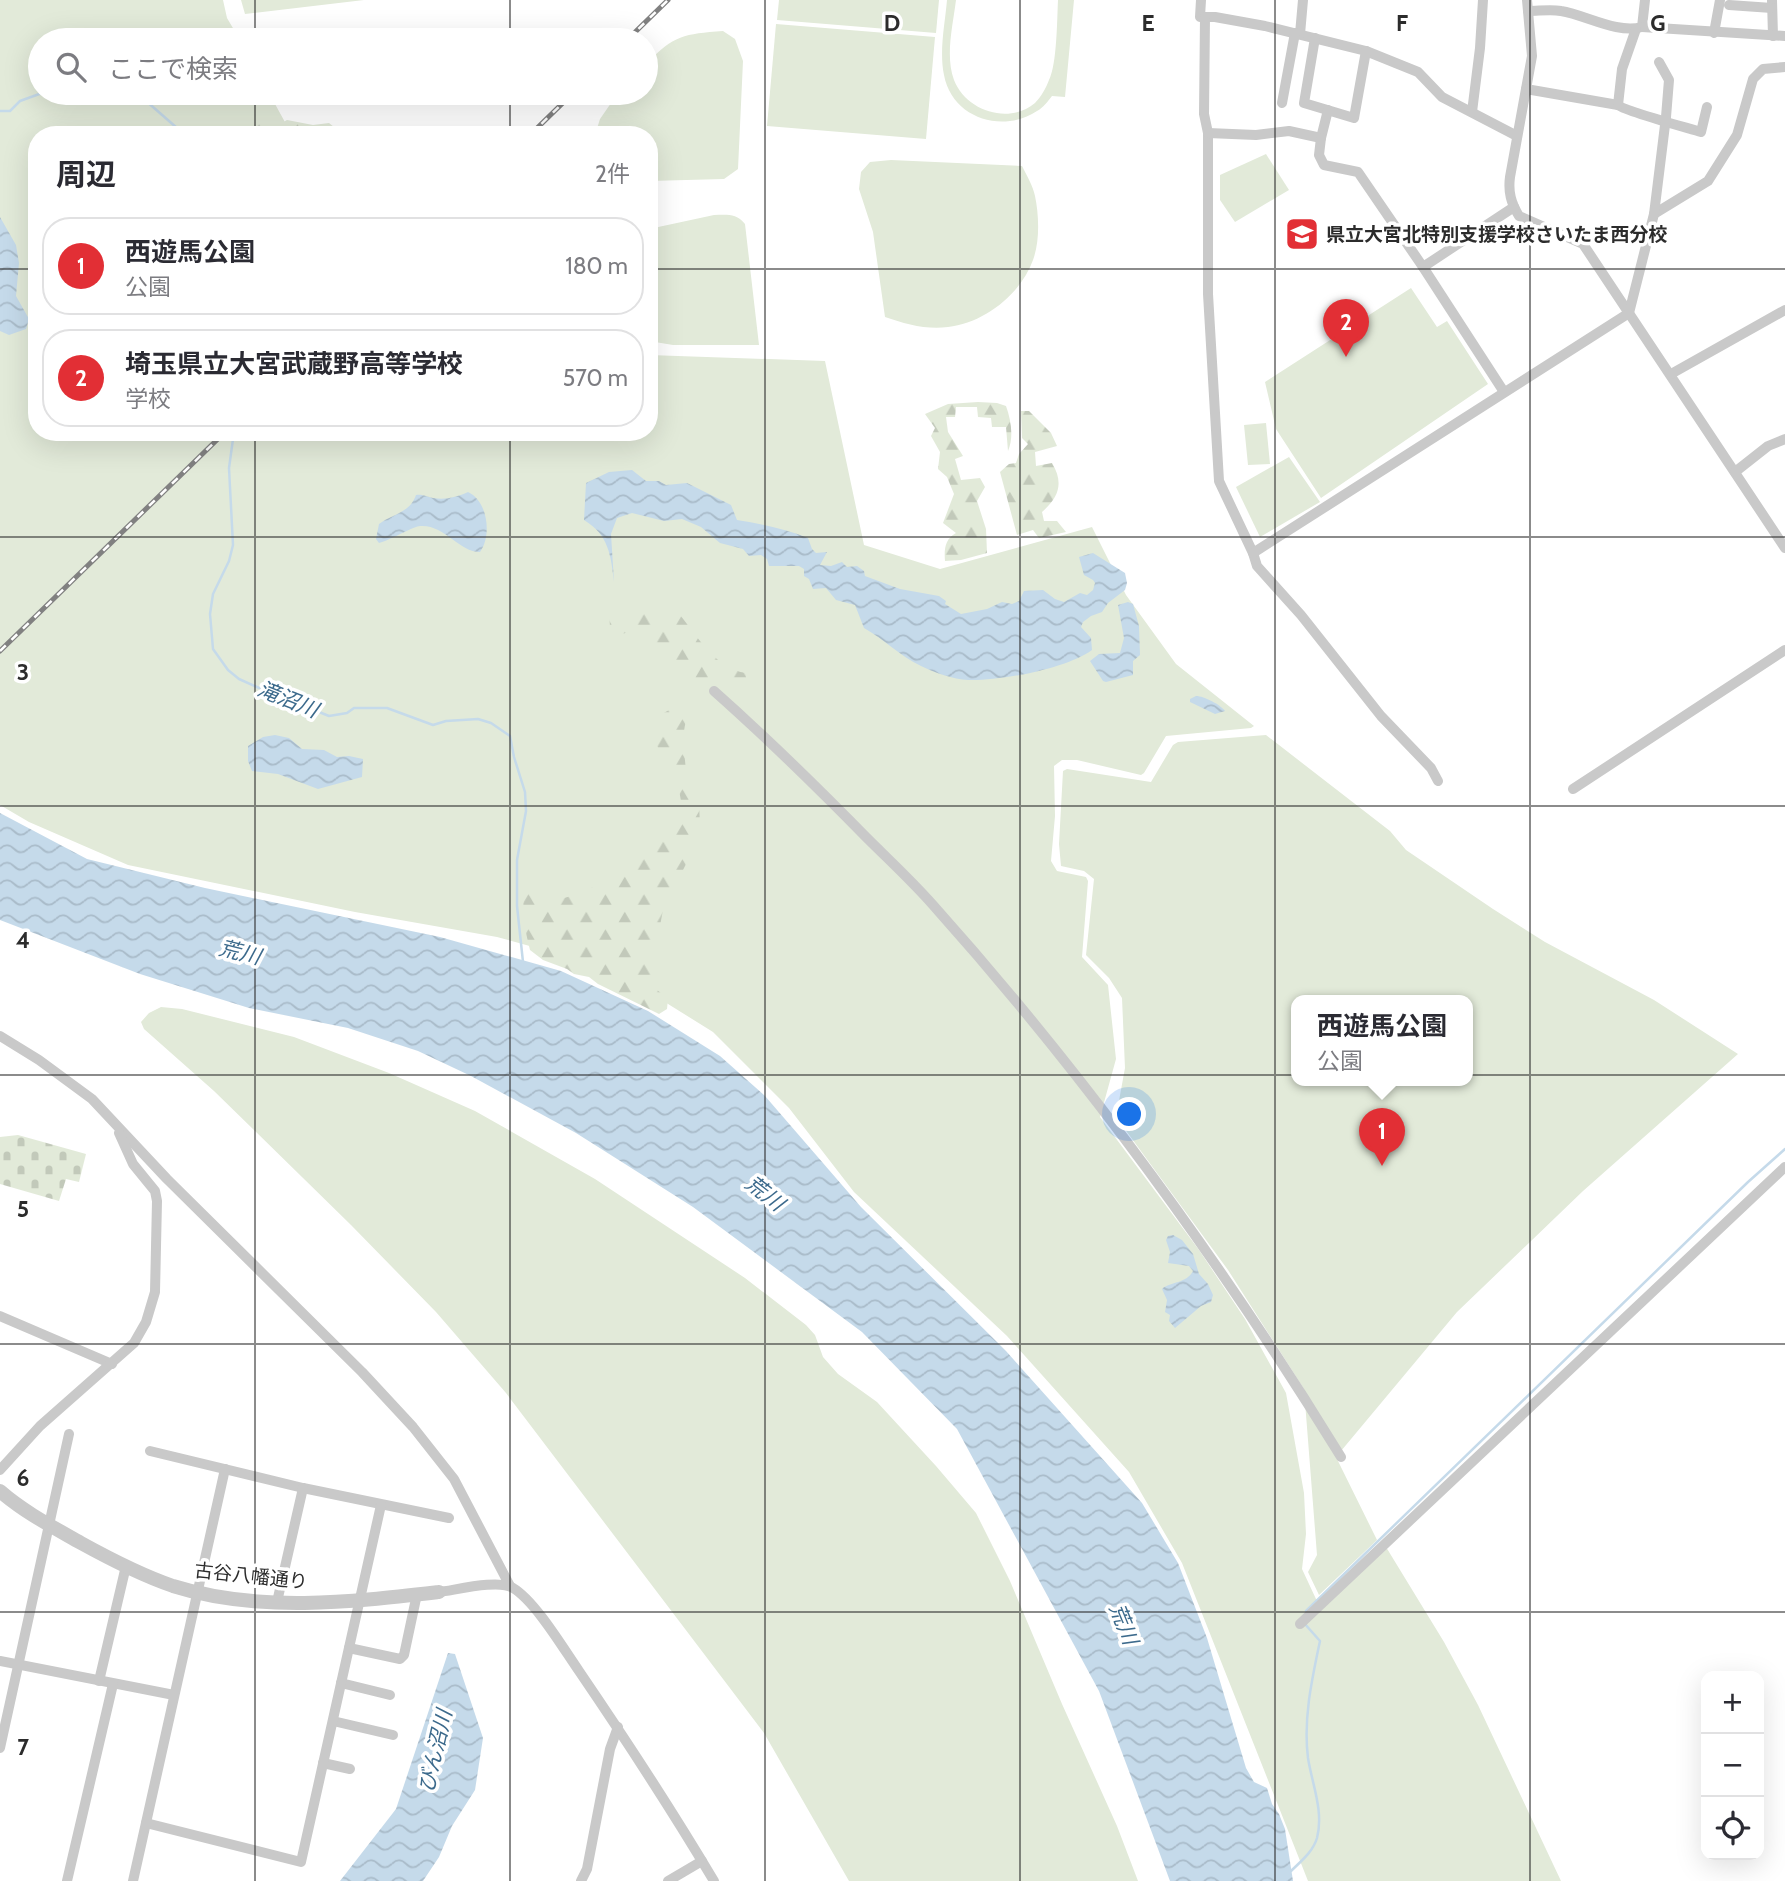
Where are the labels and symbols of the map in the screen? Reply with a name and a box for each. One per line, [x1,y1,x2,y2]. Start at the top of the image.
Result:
text: D [884,9,900,37]
text: E [1141,9,1155,37]
text: F [1396,9,1408,37]
text: G [1650,9,1666,37]
school or university icon: 県立大宮北特別支援学校さいたま西分校 [1283,215,1321,253]
place label: 県立大宮北特別支援学校さいたま西分校 [1326,223,1667,246]
pin: 2 [1323,299,1369,357]
text: 3 [17,658,29,686]
water label: 滝沼川 [254,676,324,723]
text: 4 [16,926,30,954]
water label: 荒川 [217,935,265,970]
your location [1112,1097,1146,1131]
pin: 1 [1359,1108,1405,1166]
water label: 荒川 [741,1170,791,1217]
text: 5 [17,1195,29,1223]
text: 6 [17,1464,29,1492]
street label: 古谷八幡通り [193,1559,309,1593]
water label: 荒川 [1105,1600,1144,1650]
water label: びん沼川 [413,1705,457,1795]
text: 7 [17,1733,29,1761]

